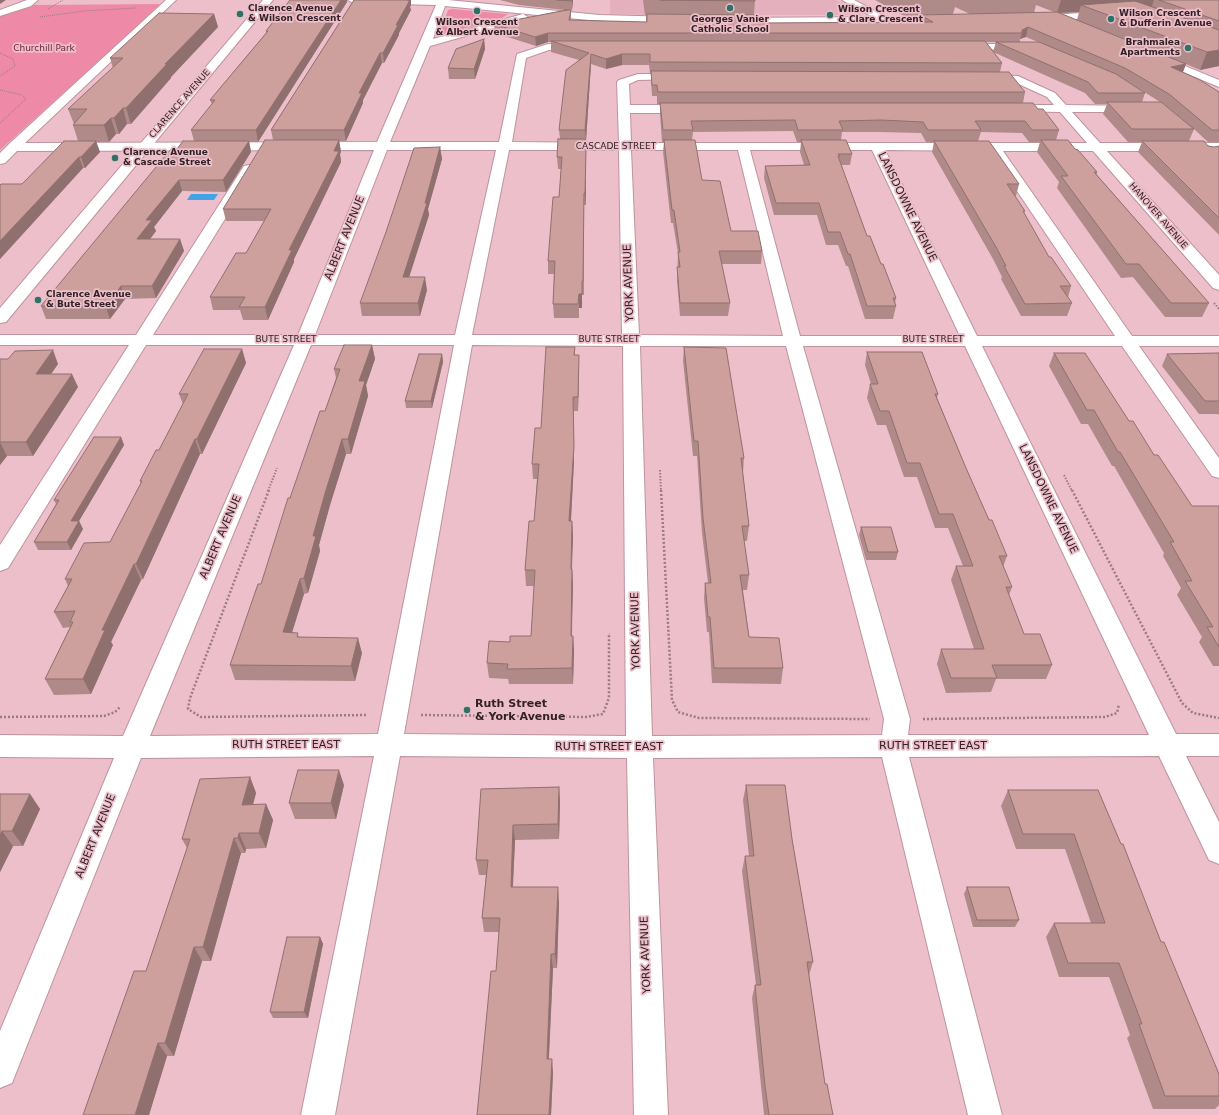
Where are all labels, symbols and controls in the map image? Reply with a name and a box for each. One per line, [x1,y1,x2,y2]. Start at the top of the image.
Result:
marker: Georges Vanier Catholic School [725,3,735,13]
place label: Clarence Avenue & Wilson Crescent [248,4,341,25]
place label: Wilson Crescent & Clare Crescent [838,5,923,26]
marker: Wilson Crescent & Albert Avenue [472,6,482,16]
marker: Clarence Avenue & Wilson Crescent [235,9,245,19]
place label: Wilson Crescent & Dufferin Avenue [1119,9,1212,30]
marker: Wilson Crescent & Clare Crescent [825,10,835,20]
marker: Wilson Crescent & Dufferin Avenue [1106,14,1116,24]
place label: Georges Vanier Catholic School [691,15,769,36]
place label: Wilson Crescent & Albert Avenue [436,18,518,39]
place label: Brahmalea Apartments [1120,38,1180,59]
marker: Brahmalea Apartments [1183,43,1193,53]
park label: Churchill Park [13,44,75,54]
street label: CLARENCE AVENUE [147,67,213,141]
street label: CASCADE STREET [576,142,656,152]
place label: Clarence Avenue & Cascade Street [123,148,211,169]
street label: LANSDOWNE AVENUE [875,150,939,264]
marker: Clarence Avenue & Cascade Street [110,153,120,163]
street label: HANOVER AVENUE [1126,181,1190,251]
street label: ALBERT AVENUE [322,194,368,282]
street label: YORK AVENUE [621,244,637,322]
place label: Clarence Avenue & Bute Street [46,290,131,311]
marker: Clarence Avenue & Bute Street [33,295,43,305]
street label: BUTE STREET [255,335,317,345]
street label: BUTE STREET [578,335,640,345]
street label: BUTE STREET [902,335,964,345]
street label: LANSDOWNE AVENUE [1016,442,1080,556]
street label: ALBERT AVENUE [197,493,245,581]
street label: YORK AVENUE [629,592,643,670]
place label: Ruth Street & York Avenue [475,697,565,723]
marker: Ruth Street & York Avenue [462,705,472,715]
street label: RUTH STREET EAST [232,738,340,752]
street label: RUTH STREET EAST [879,739,987,753]
street label: RUTH STREET EAST [555,740,663,754]
street label: ALBERT AVENUE [73,792,119,880]
street label: YORK AVENUE [638,916,654,994]

